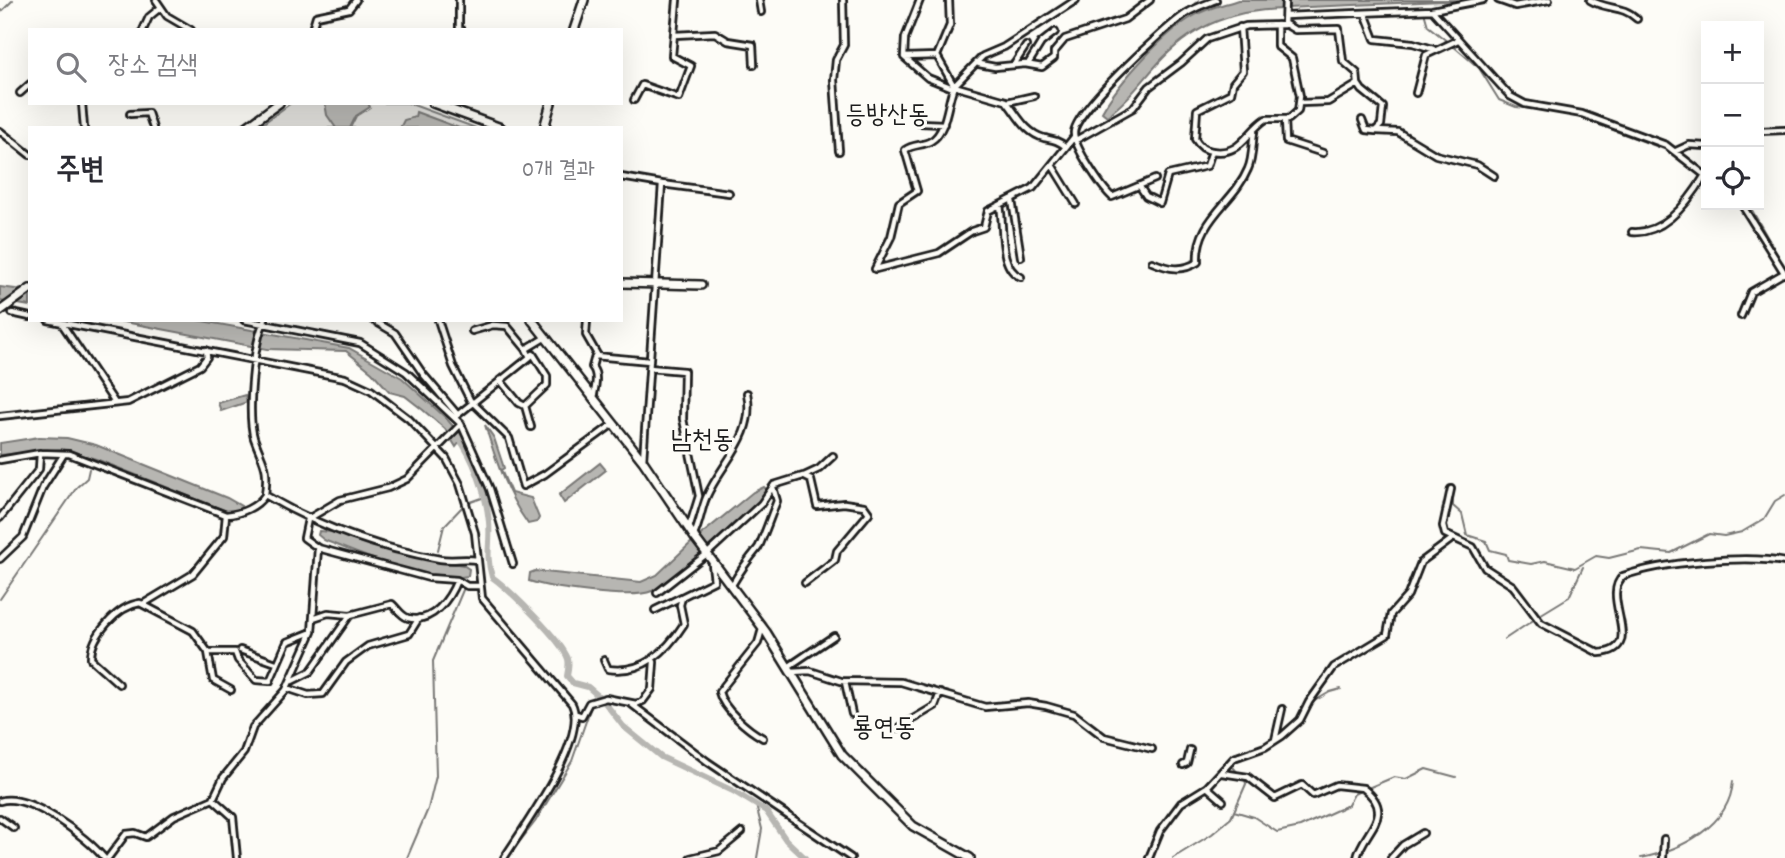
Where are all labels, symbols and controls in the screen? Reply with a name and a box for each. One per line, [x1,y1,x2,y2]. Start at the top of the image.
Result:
map controls [1701,21,1764,210]
button: + [1701,21,1764,84]
search box [28,28,623,105]
icon: search [52,48,90,86]
text: 장소 검색 [108,48,198,85]
button: − [1701,84,1764,147]
district label: 등방산동 [845,98,929,135]
button: locate [1701,147,1764,210]
text: 주변 [56,151,104,194]
text: 0개 결과 [522,155,595,188]
district label: 남천동 [671,423,733,460]
district label: 룡연동 [853,711,915,748]

